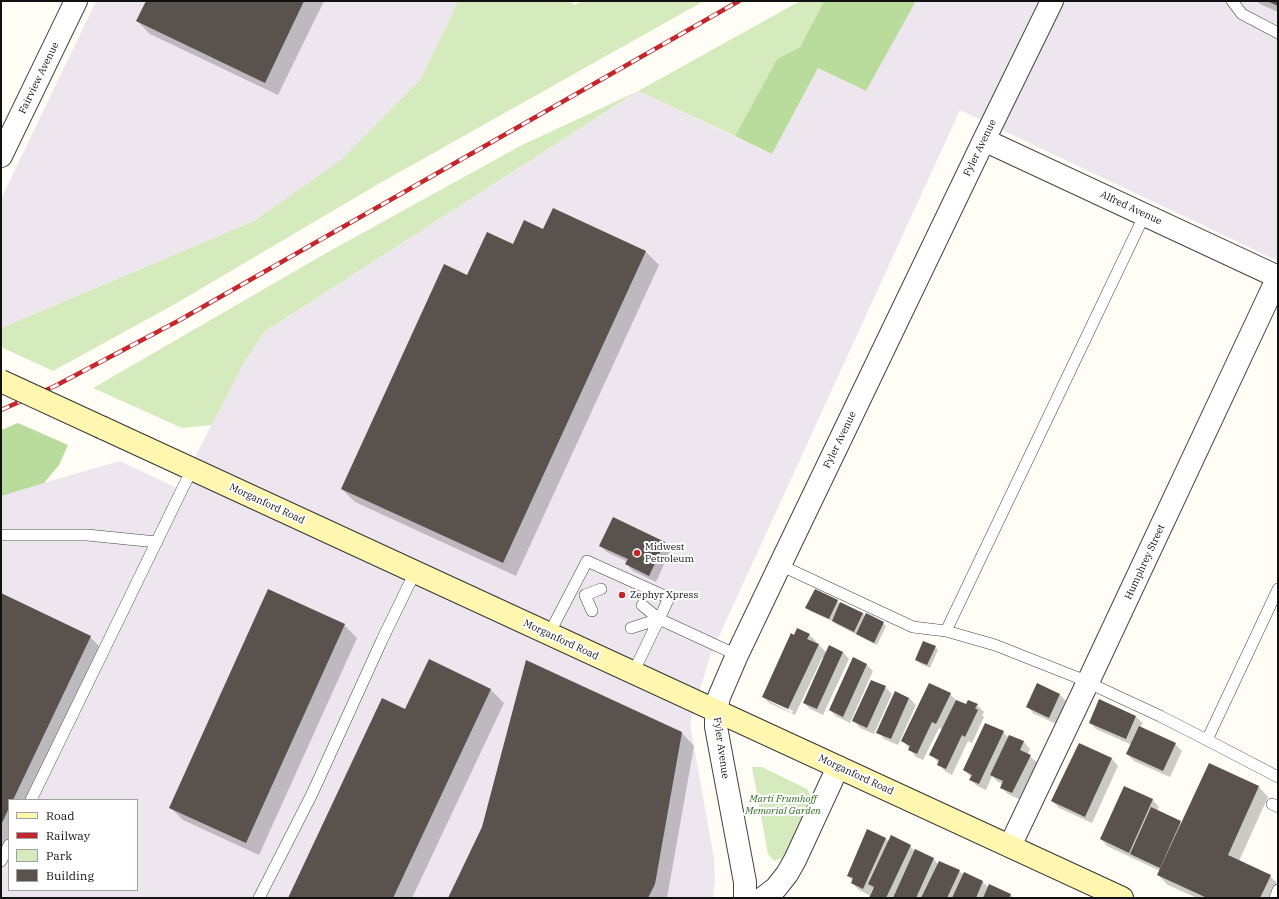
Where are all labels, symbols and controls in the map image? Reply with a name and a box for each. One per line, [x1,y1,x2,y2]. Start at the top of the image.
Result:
street label: Fairview Avenue [16,40,62,116]
street label: Fyler Avenue [961,118,999,178]
street label: Alfred Avenue [1098,188,1164,228]
street label: Fyler Avenue [821,410,859,470]
street label: Morganford Road [227,481,307,527]
street label: Humphrey Street [1122,523,1168,601]
place label: Midwest Petroleum [645,541,694,564]
marker: Midwest Petroleum [632,548,642,558]
place label: Zephyr Xpress [630,589,698,601]
marker: Zephyr Xpress [617,590,627,600]
street label: Morganford Road [521,617,601,663]
street label: Fyler Avenue [711,717,731,779]
street label: Morganford Road [816,752,896,798]
park label: Marti Frumhoff Memorial Garden [745,793,821,816]
legend [8,799,138,891]
text: Road [46,808,75,823]
text: Railway [46,828,90,843]
text: Park [46,848,72,863]
text: Building [46,868,94,883]

